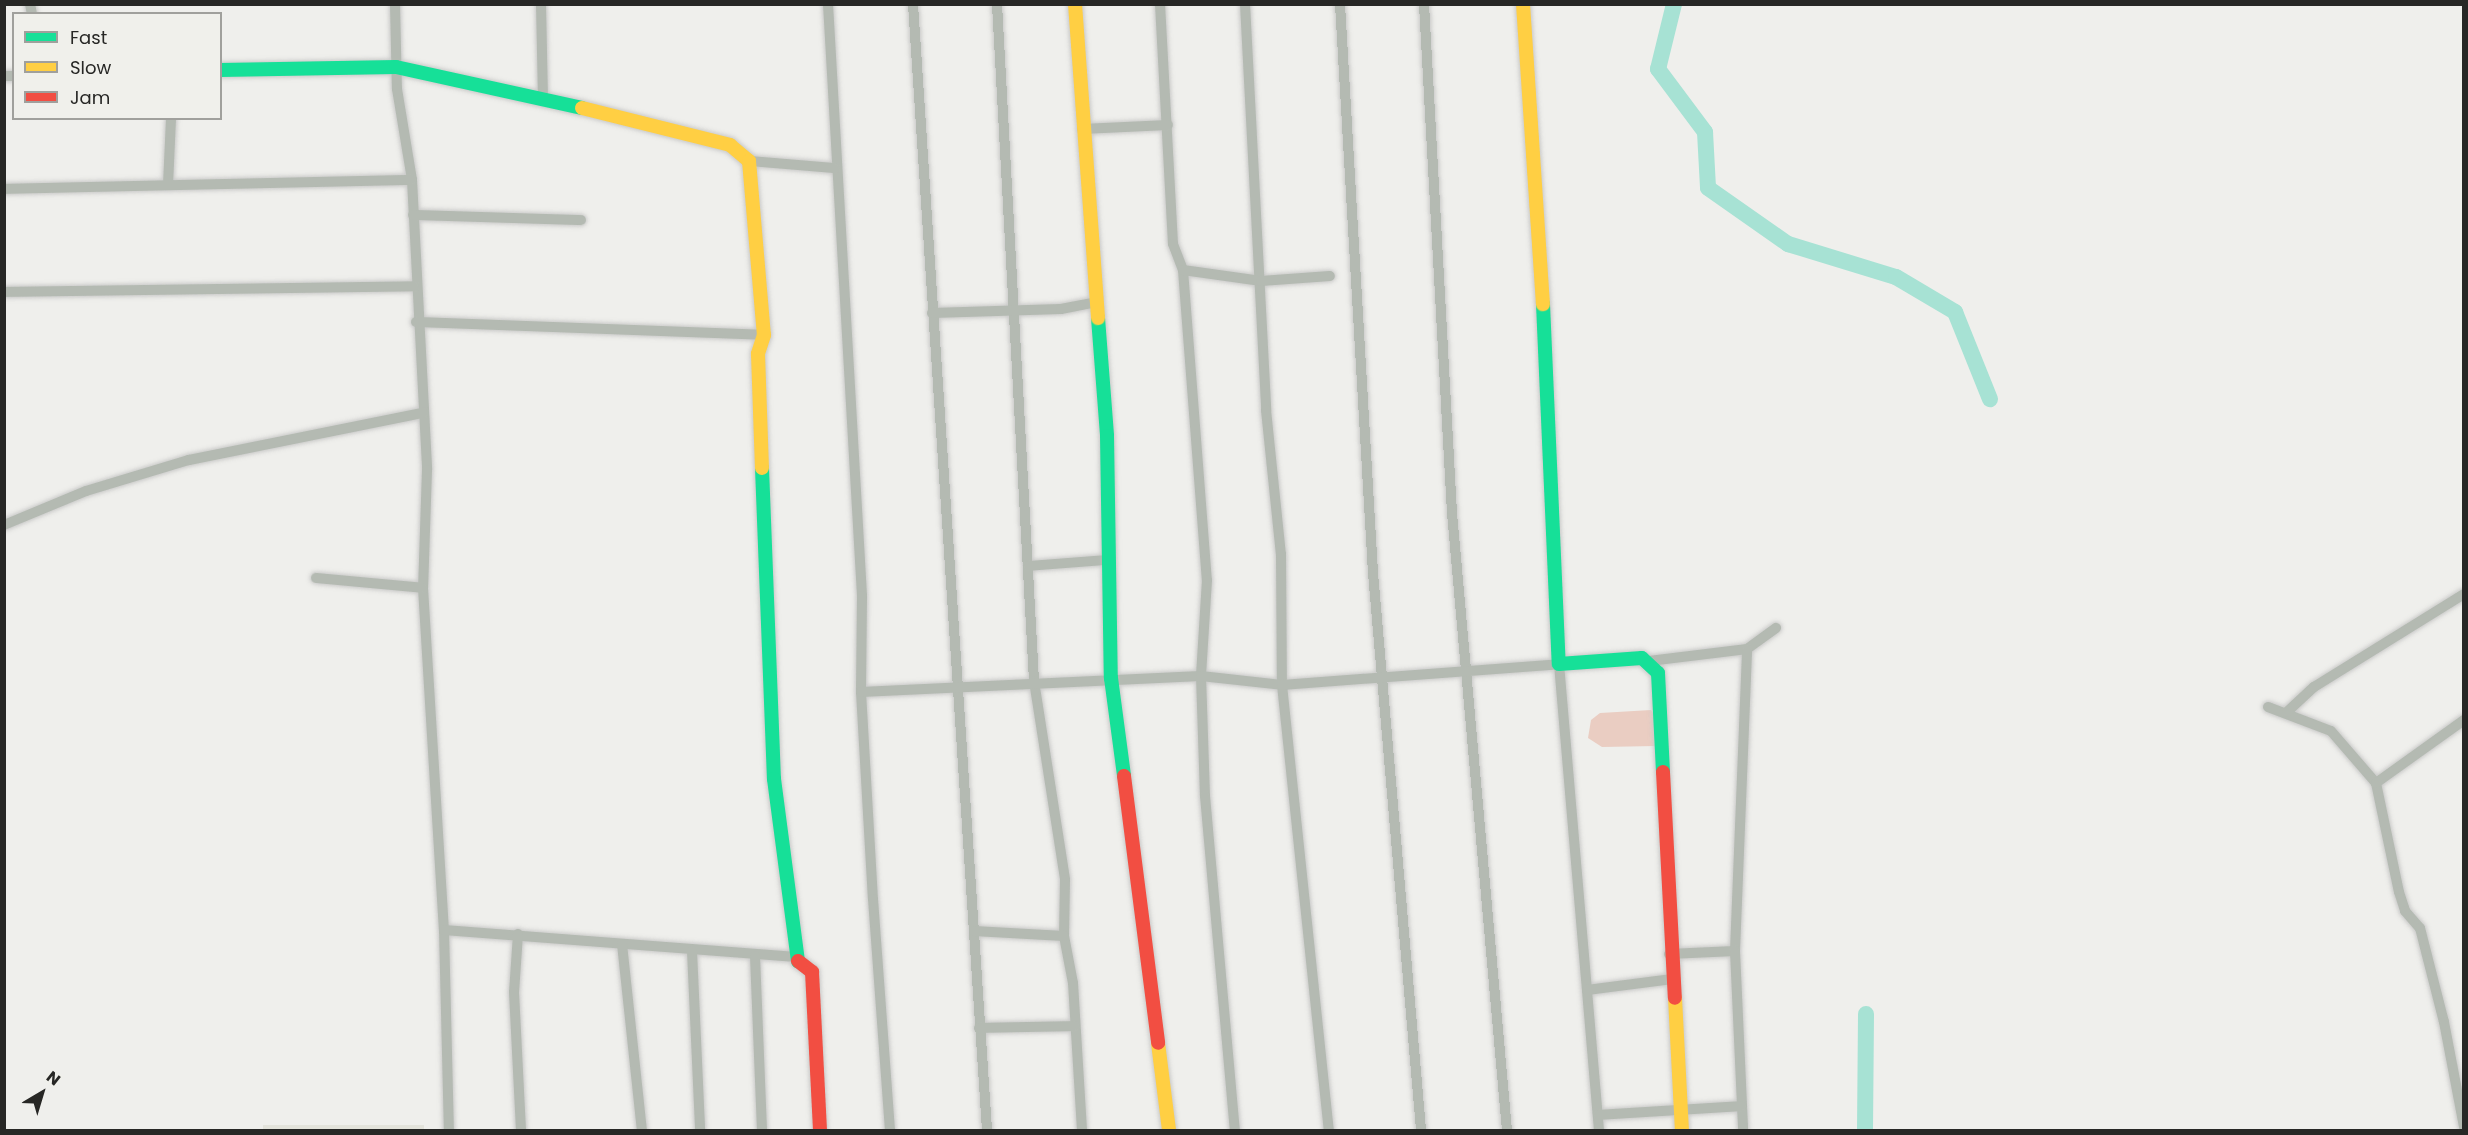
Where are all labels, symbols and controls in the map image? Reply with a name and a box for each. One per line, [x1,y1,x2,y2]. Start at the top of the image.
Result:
legend [12,12,222,120]
text: Fast [70,25,107,50]
text: Slow [70,55,111,80]
text: Jam [70,85,110,110]
north arrow [12,1063,72,1123]
text: N [42,1066,65,1091]

